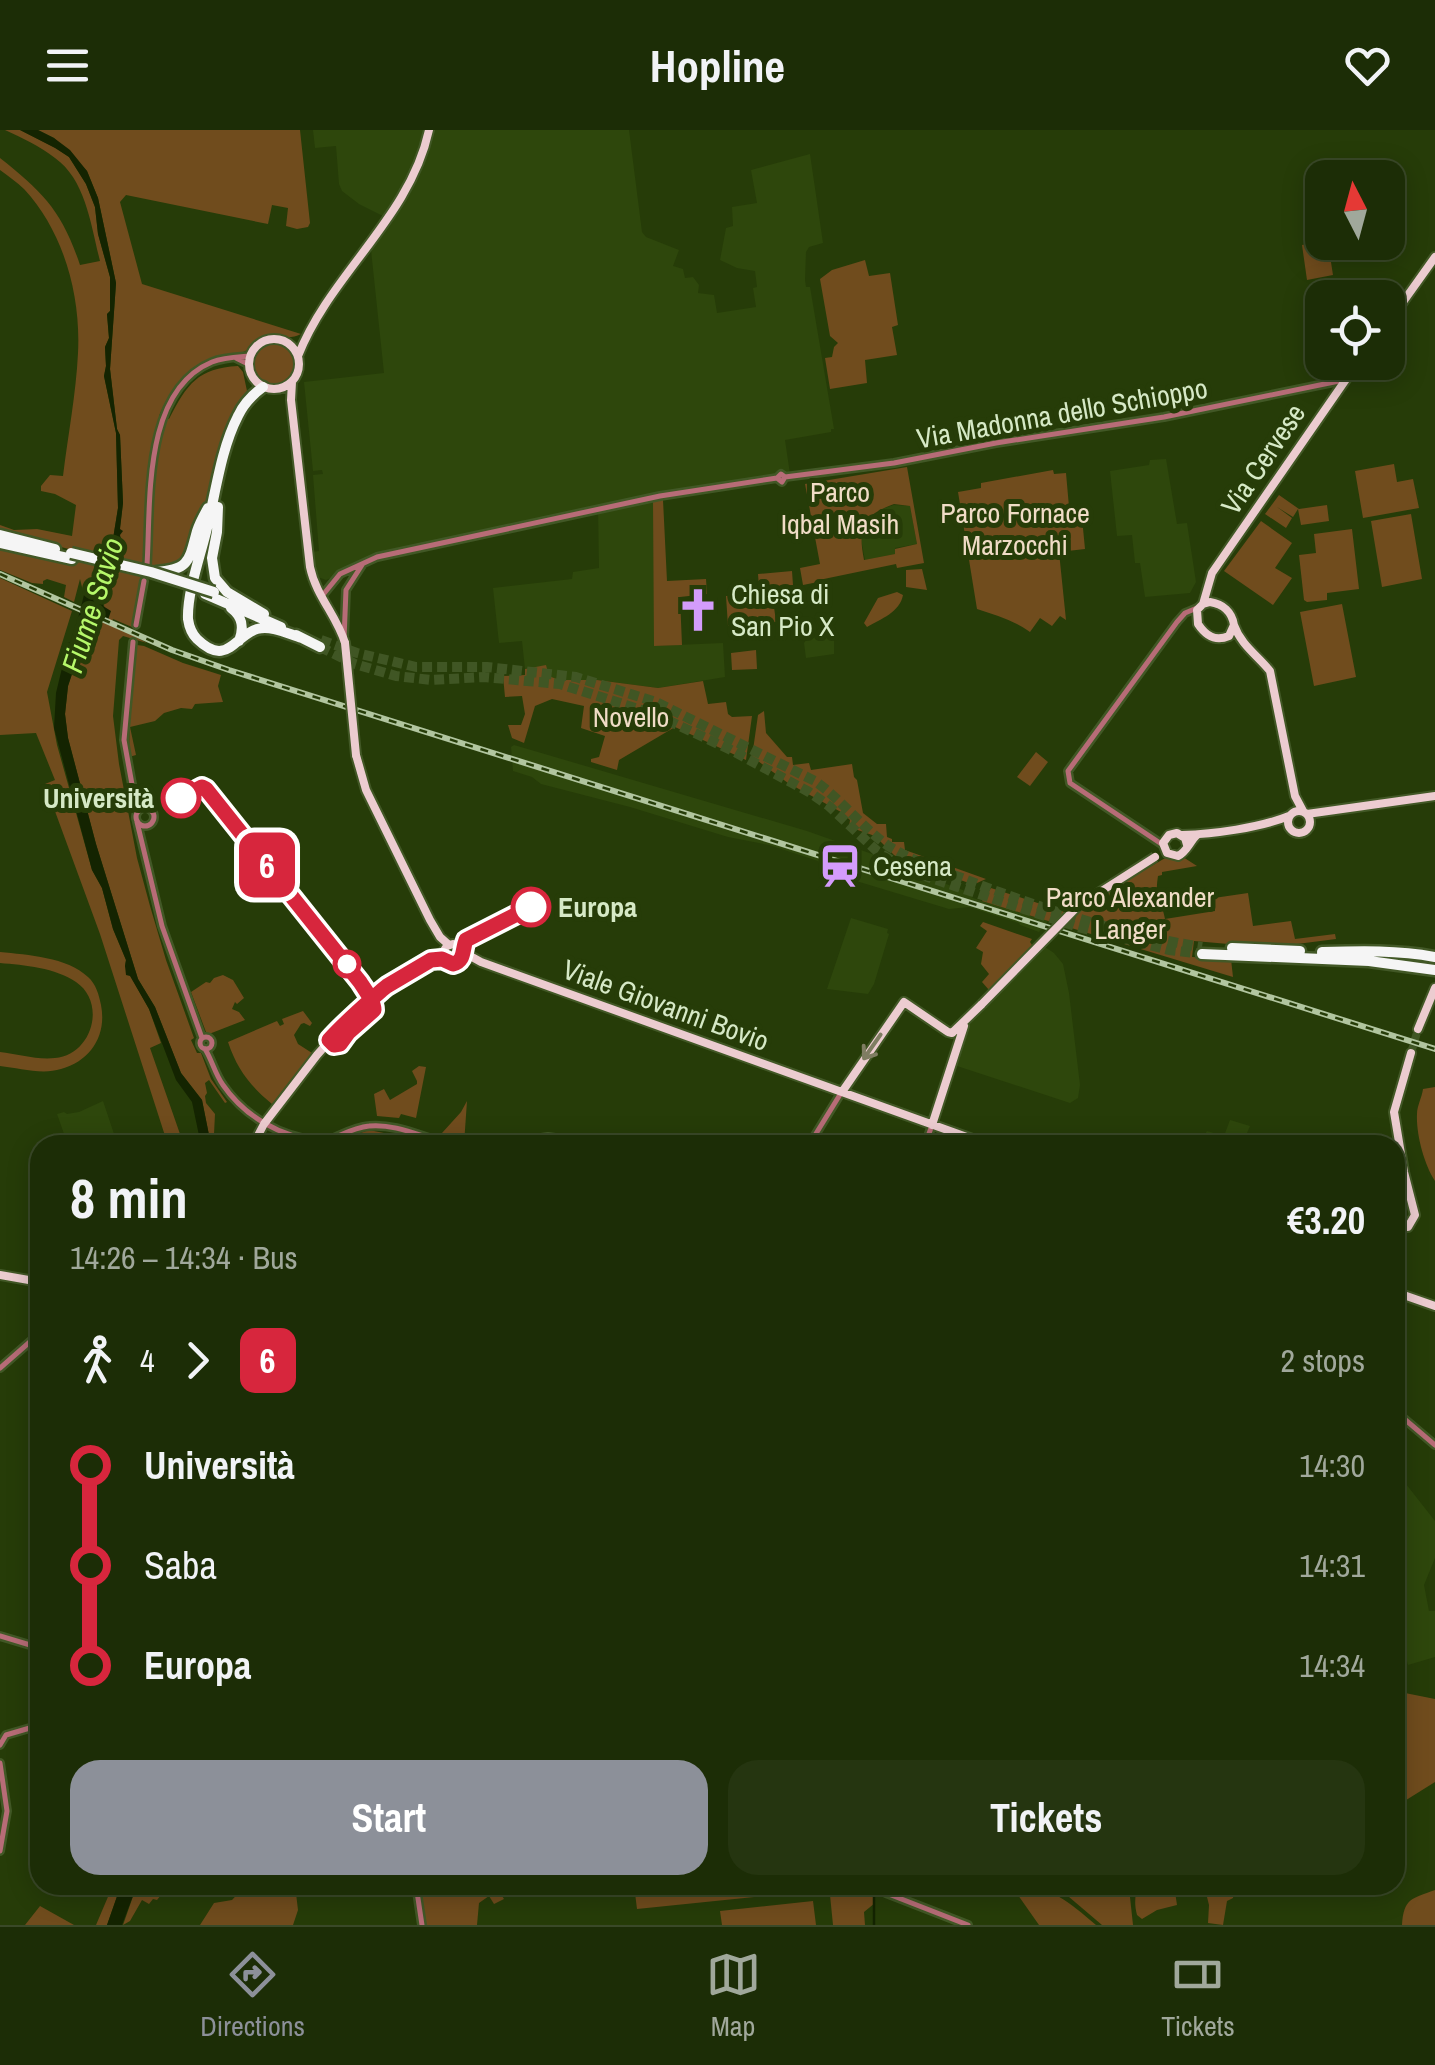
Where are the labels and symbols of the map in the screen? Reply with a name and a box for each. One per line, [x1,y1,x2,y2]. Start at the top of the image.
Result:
north arrow [1305,160,1405,260]
street label: Via Madonna dello Schioppo [914,369,1210,457]
street label: Via Cervese [1212,396,1314,522]
park label: Parco Iqbal Masih [781,473,899,543]
park label: Parco Fornace Marzocchi [940,494,1090,564]
water label: Fiume Savio [51,532,133,678]
place label: Chiesa di San Pio X [731,575,835,645]
church icon: Chiesa di San Pio X [674,586,722,634]
park label: Novello [593,698,669,736]
place label: Università [43,779,154,817]
marker: Università [162,779,200,817]
line badge: 6 [234,832,300,898]
station icon: Cesena [816,842,864,890]
place label: Cesena [873,847,952,885]
park label: Parco Alexander Langer [1046,878,1215,948]
marker: Europa [512,888,550,926]
place label: Europa [558,888,637,926]
street label: Viale Giovanni Bovio [558,950,774,1060]
unlabelled marker [334,951,360,977]
one-way arrow [862,1032,883,1060]

